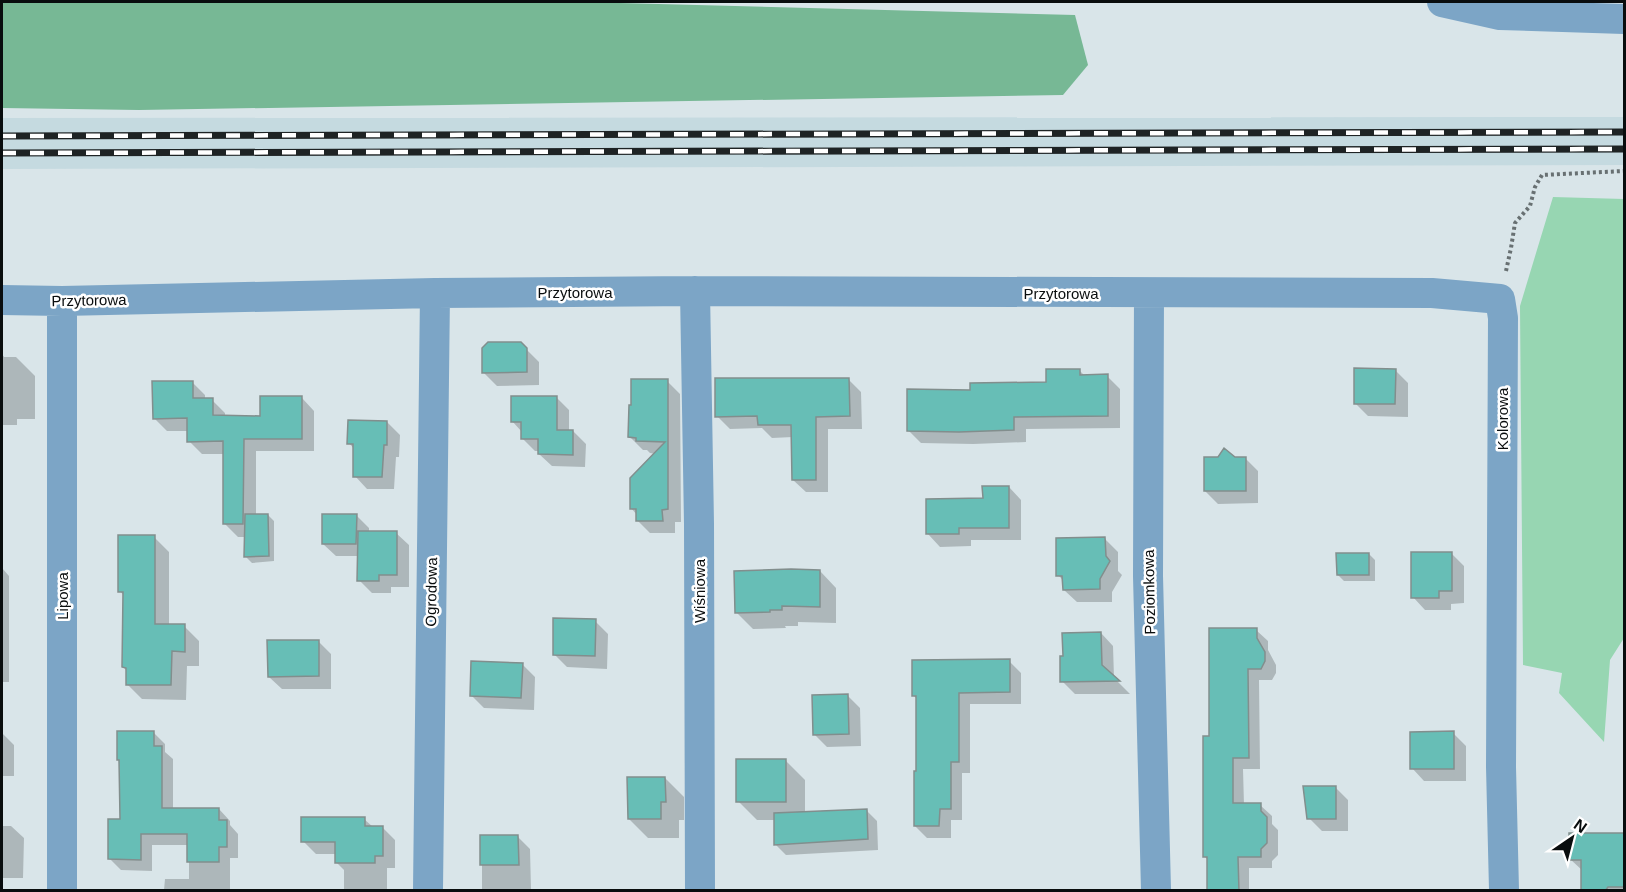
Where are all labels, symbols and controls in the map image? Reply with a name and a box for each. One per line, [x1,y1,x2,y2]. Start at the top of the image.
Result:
street label: Przytorowa [537,284,613,301]
street label: Przytorowa [1023,285,1099,302]
street label: Przytorowa [51,291,127,309]
street label: Kolorowa [1494,387,1511,450]
street label: Poziomkowa [1140,549,1158,635]
street label: Ogrodowa [422,557,440,627]
street label: Wiśniowa [691,558,708,623]
street label: Lipowa [54,572,71,620]
north arrow [1542,808,1602,868]
text: N [1571,816,1590,836]

